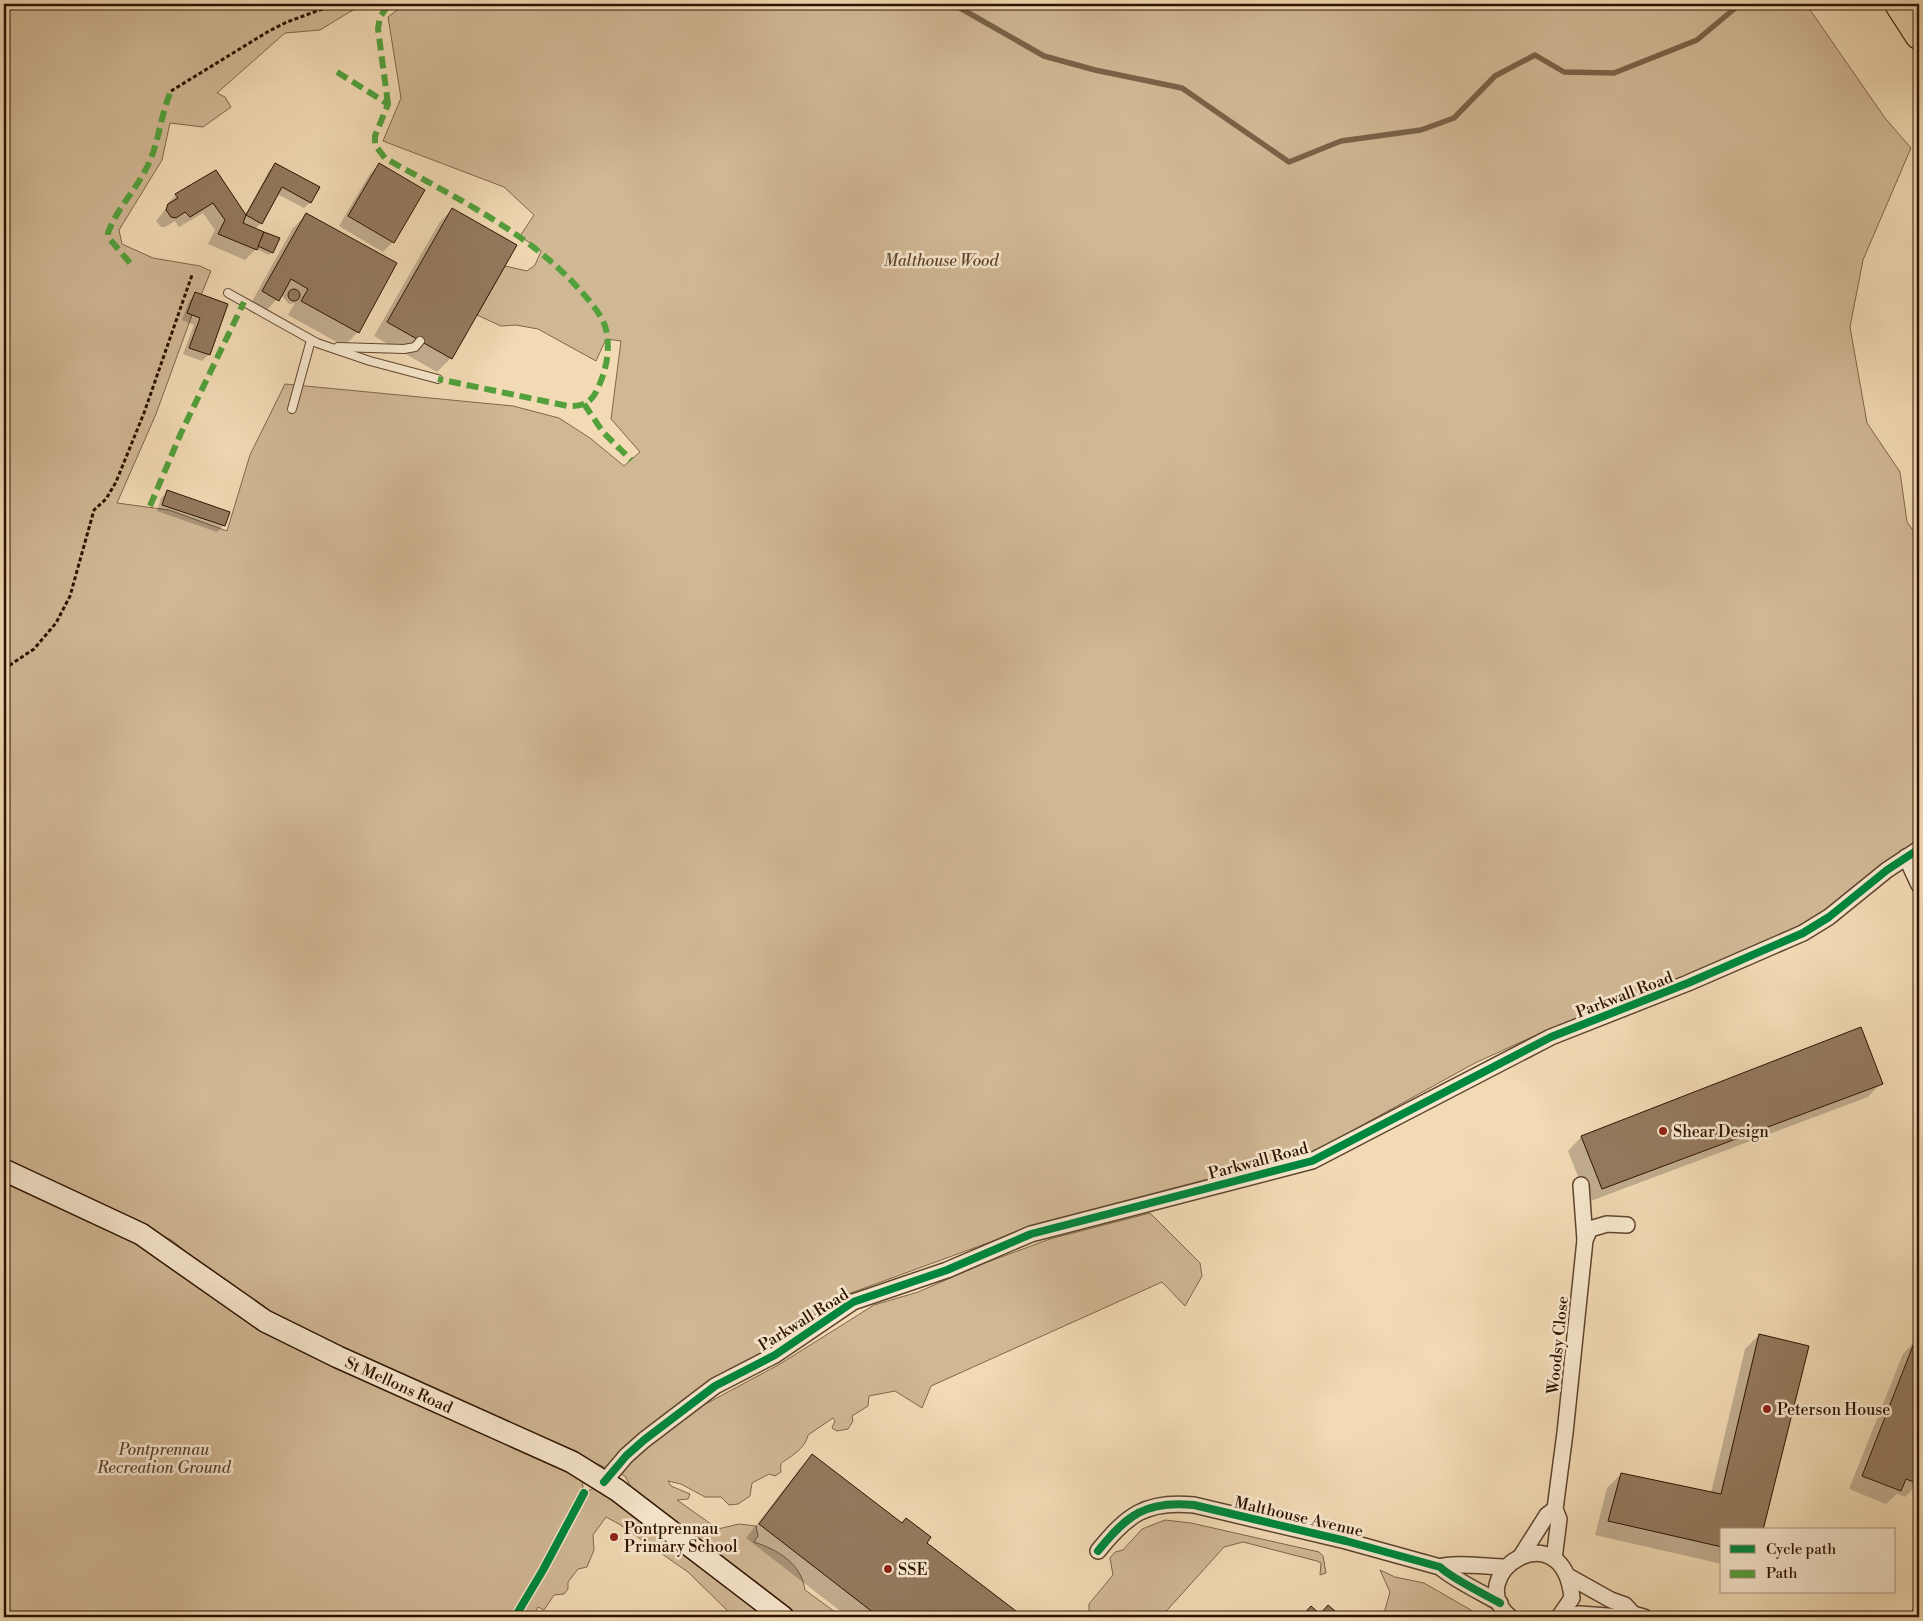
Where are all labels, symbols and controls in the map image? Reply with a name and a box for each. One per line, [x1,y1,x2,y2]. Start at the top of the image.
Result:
park label: Malthouse Wood [884,251,999,271]
street label: Parkwall Road [1573,967,1676,1023]
place label: Shear Design [1673,1122,1769,1142]
marker: Shear Design [1657,1125,1669,1137]
street label: Parkwall Road [1206,1138,1310,1184]
street label: Parkwall Road [755,1284,852,1355]
street label: Woodsy Close [1543,1295,1573,1396]
street label: St Mellons Road [342,1352,456,1418]
place label: Peterson House [1777,1400,1890,1420]
marker: Peterson House [1761,1403,1773,1415]
park label: Pontprennau Recreation Ground [96,1440,232,1478]
street label: Malthouse Avenue [1232,1492,1365,1542]
place label: Pontprennau Primary School [624,1519,738,1557]
legend [1720,1528,1896,1594]
marker: Pontprennau Primary School [608,1531,620,1543]
text: Cycle path [1766,1540,1836,1559]
place label: SSE [898,1560,928,1580]
marker: SSE [882,1563,894,1575]
text: Path [1766,1564,1798,1583]

